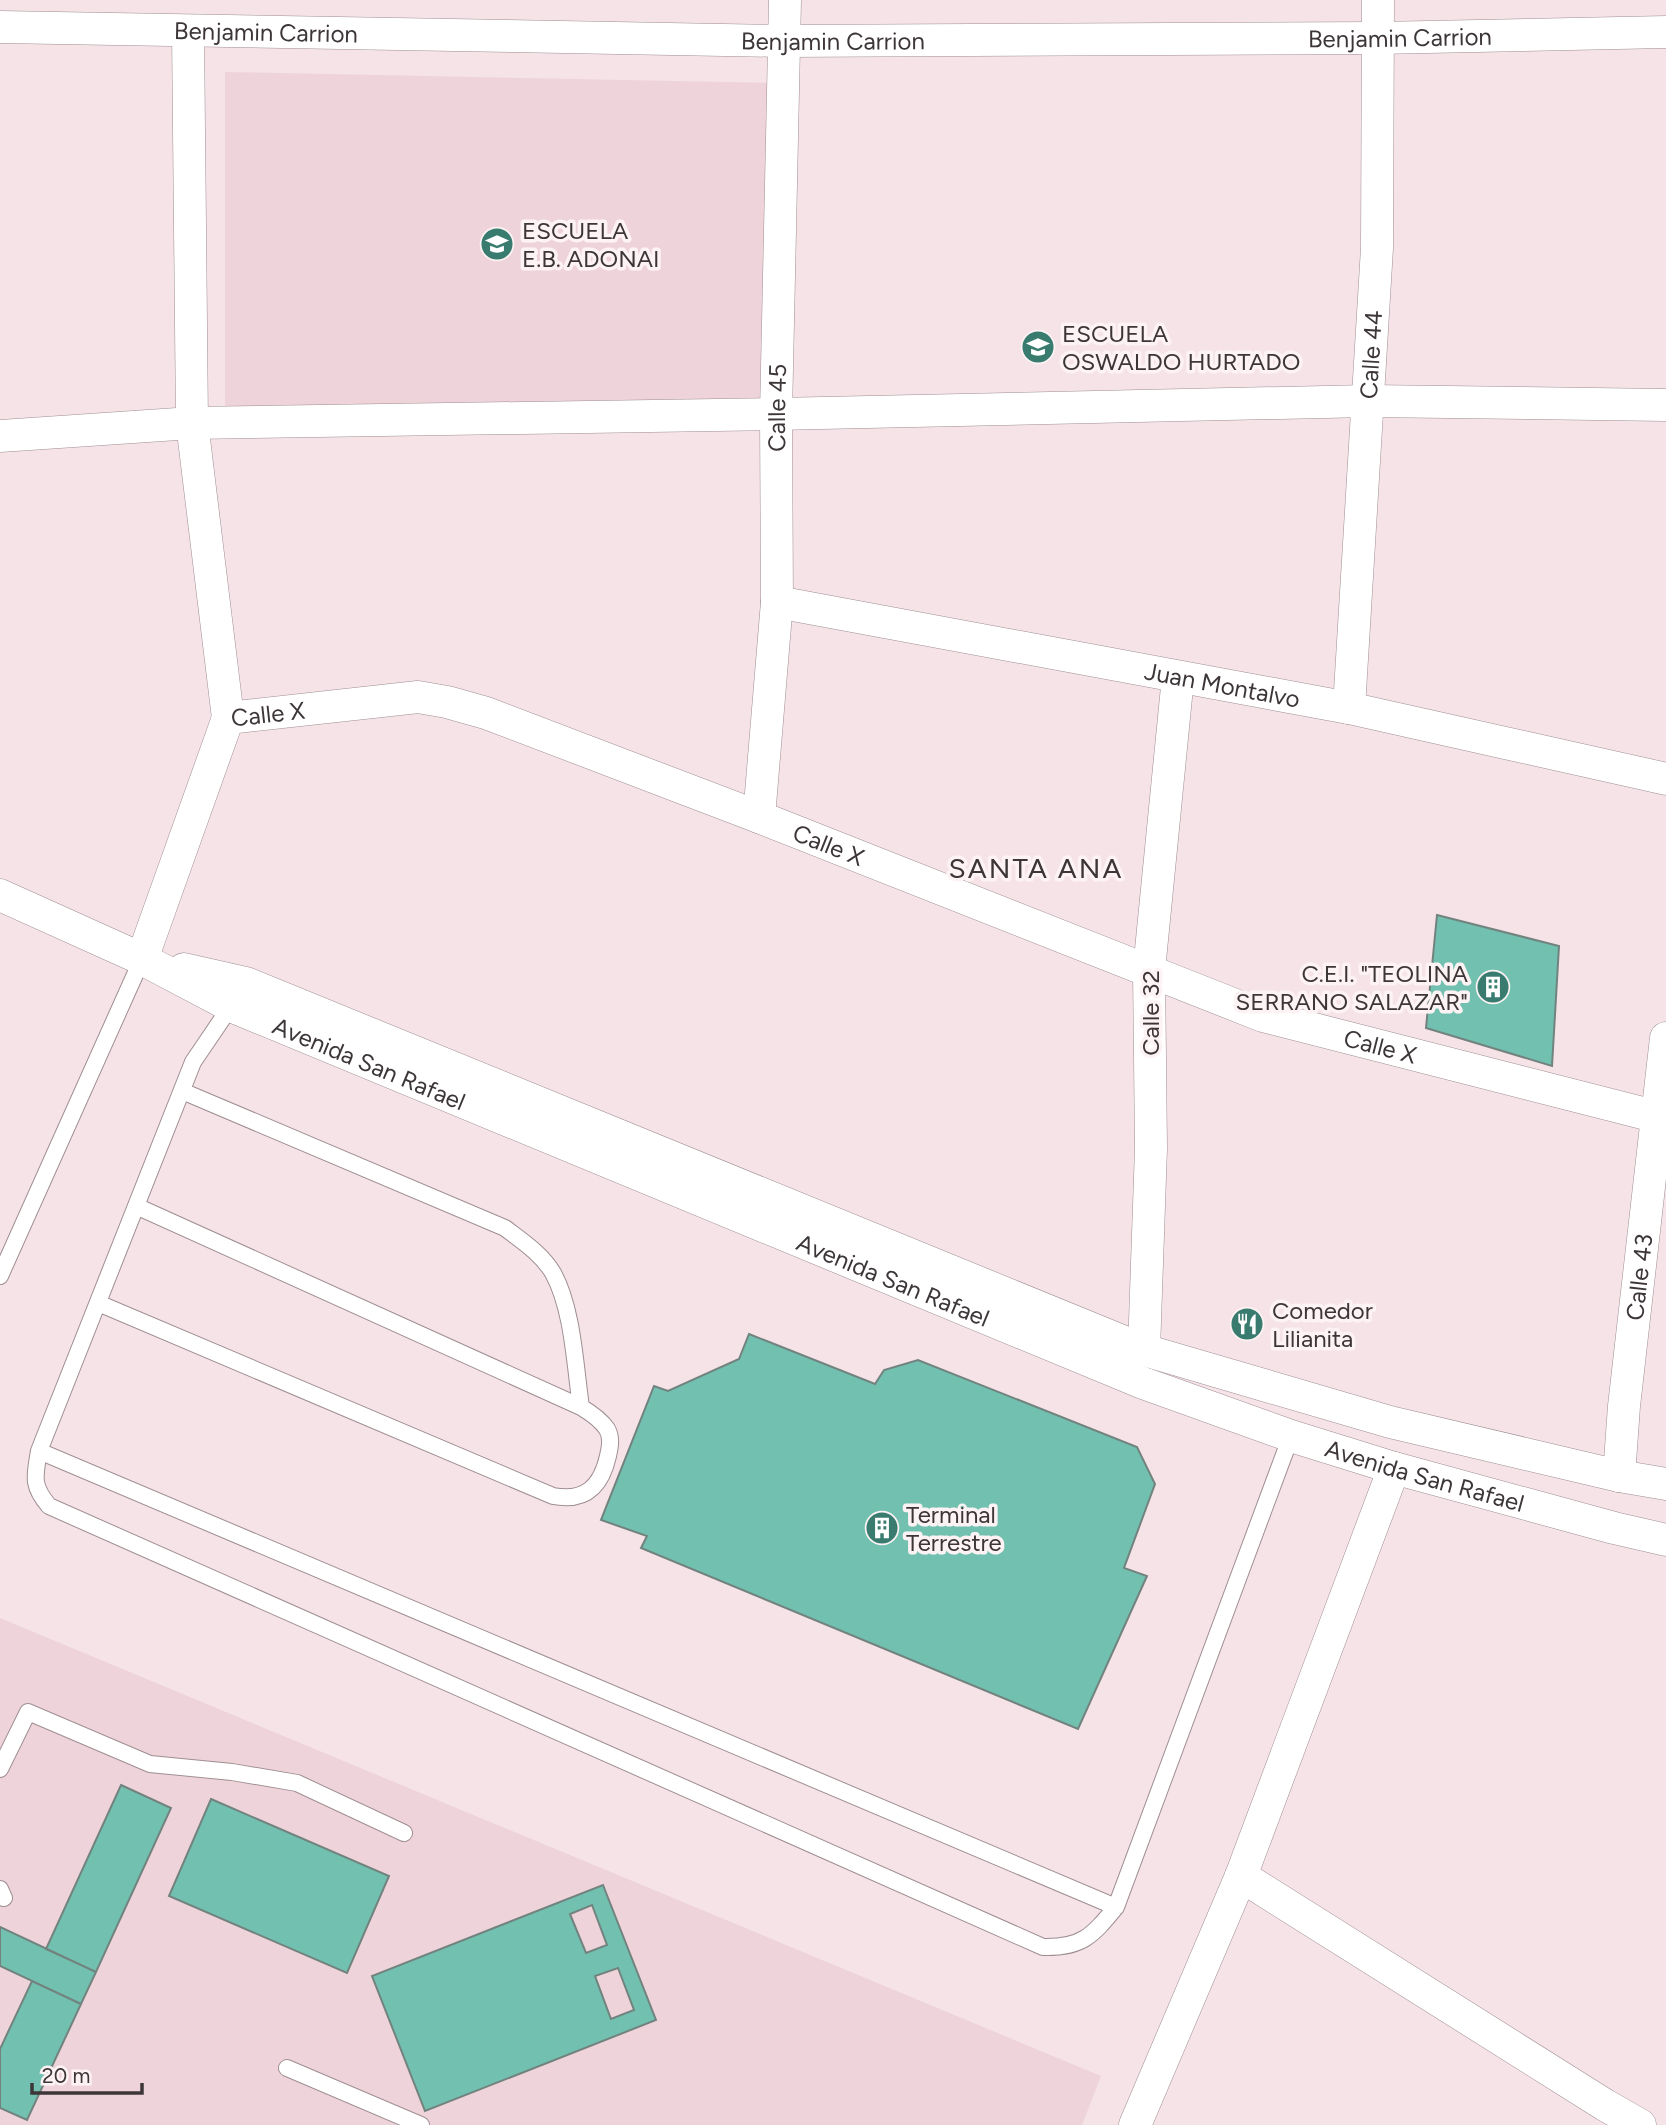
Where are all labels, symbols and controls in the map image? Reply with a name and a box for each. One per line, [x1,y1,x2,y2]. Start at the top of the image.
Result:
street label: Benjamin Carrion [174,16,358,48]
street label: Benjamin Carrion [1308,21,1492,53]
street label: Benjamin Carrion [741,26,925,56]
place label: ESCUELA E.B. ADONAI [522,216,660,273]
school or university icon: ESCUELA E.B. ADONAI [478,225,516,263]
street label: Calle 44 [1353,309,1388,400]
place label: ESCUELA OSWALDO HURTADO [1062,319,1300,376]
school or university icon: ESCUELA OSWALDO HURTADO [1019,328,1057,366]
street label: Calle 45 [761,364,792,452]
street label: Juan Montalvo [1142,656,1303,713]
street label: Calle X [230,695,306,732]
street label: Calle X [789,817,869,872]
district label: SANTA ANA [949,851,1123,885]
place label: C.E.I. "TEOLINA SERRANO SALAZAR" [1236,959,1469,1016]
building icon: C.E.I. "TEOLINA SERRANO SALAZAR" [1474,968,1512,1006]
street label: Calle 32 [1136,970,1165,1056]
street label: Avenida San Rafael [269,1010,470,1116]
street label: Calle X [1341,1023,1420,1069]
street label: Avenida San Rafael [793,1227,994,1332]
street label: Calle 43 [1619,1232,1658,1322]
place label: Comedor Lilianita [1272,1296,1373,1353]
restaurant icon: Comedor Lilianita [1228,1305,1266,1343]
street label: Avenida San Rafael [1322,1433,1528,1517]
place label: Terminal Terrestre [906,1500,1002,1557]
building icon: Terminal Terrestre [863,1509,901,1547]
scale bar [32,2052,142,2096]
text: 20 m [42,2063,90,2088]

